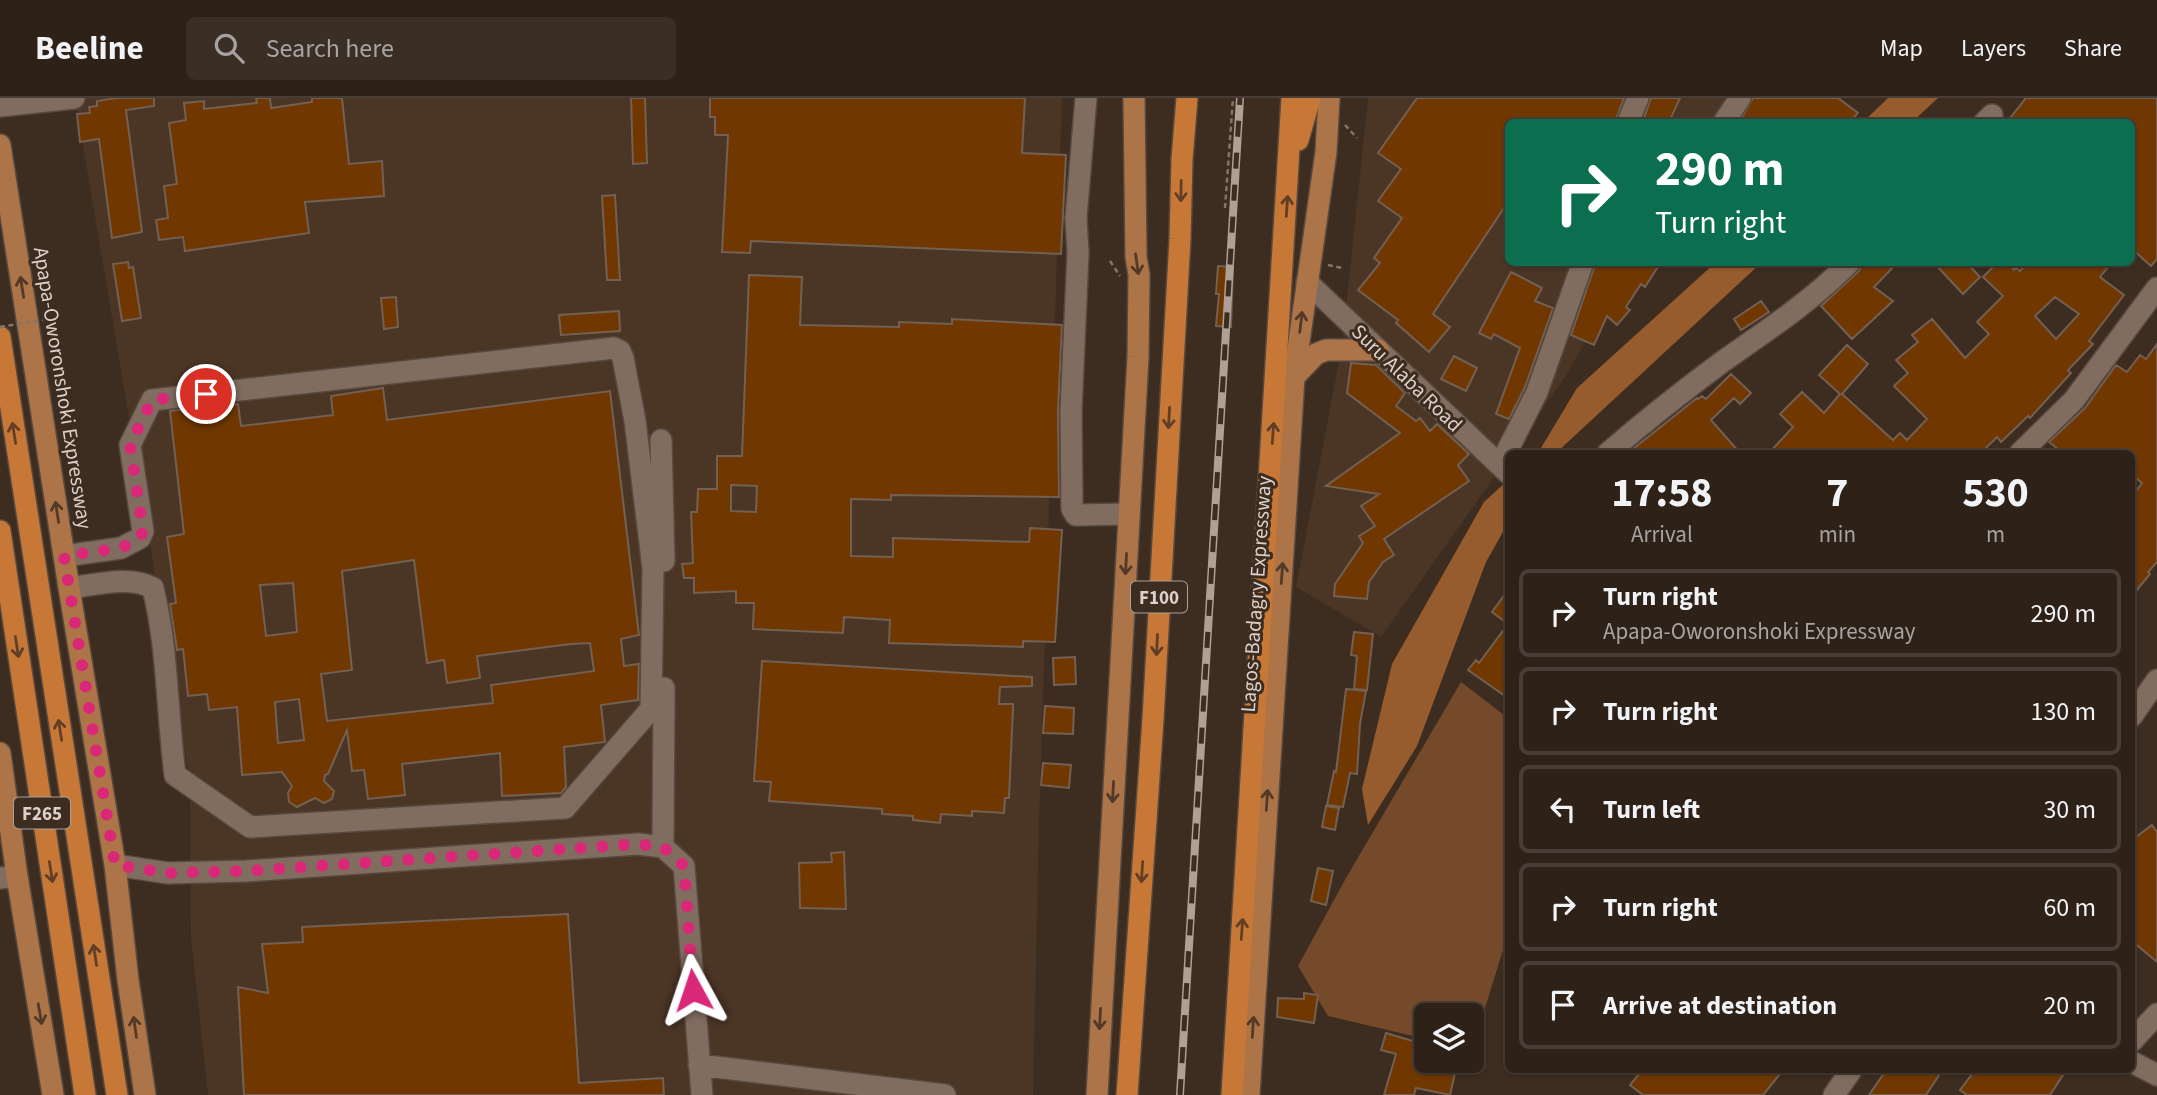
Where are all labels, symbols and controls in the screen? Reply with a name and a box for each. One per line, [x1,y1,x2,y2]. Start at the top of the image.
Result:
search box [186,17,676,80]
text: Beeline [35,25,144,72]
icon: search [210,29,248,67]
text: Search here [266,30,394,67]
text: Map [1880,31,1923,66]
text: Layers [1961,31,2026,66]
text: Share [2064,31,2122,66]
text: 290 m [1655,135,1784,205]
icon: right [1540,147,1631,238]
one-way arrow [1174,179,1187,202]
one-way arrow [1280,195,1293,218]
text: Turn right [1655,200,1786,246]
street label: Apapa-Oworonshoki Expressway [26,245,100,531]
one-way arrow [1131,252,1144,275]
one-way arrow [15,276,28,299]
one-way arrow [1295,311,1308,334]
street label: Suru Alaba Road [1345,317,1469,439]
pin [176,364,236,424]
icon: arrive [187,375,225,413]
one-way arrow [1163,406,1176,429]
one-way arrow [7,422,20,445]
one-way arrow [1266,422,1279,445]
text: 17:58 [1611,463,1713,523]
text: 7 [1826,463,1848,523]
text: 530 [1962,463,2029,523]
street label: Lagos-Badagry Expressway [1233,474,1279,713]
one-way arrow [50,501,63,524]
text: Arrival [1631,518,1693,551]
text: min [1819,518,1856,551]
text: m [1986,518,2005,551]
one-way arrow [1120,553,1133,576]
one-way arrow [1276,562,1289,585]
text: Turn right [1603,578,1718,615]
road number: F100 [1131,582,1187,612]
icon: right [1544,594,1582,632]
text: 290 m [2030,595,2096,632]
text: Apapa-Oworonshoki Expressway [1603,615,1915,648]
one-way arrow [1150,633,1163,656]
one-way arrow [11,636,24,658]
icon: right [1544,692,1582,730]
text: Turn right [1603,693,1718,730]
text: 130 m [2030,693,2096,730]
one-way arrow [53,719,66,742]
one-way arrow [1107,780,1120,803]
one-way arrow [1261,789,1274,812]
icon: left [1544,790,1582,828]
text: Turn left [1603,791,1700,828]
text: 30 m [2043,791,2096,828]
road number: F265 [14,798,70,828]
one-way arrow [1135,860,1148,883]
one-way arrow [45,861,58,883]
icon: right [1544,888,1582,926]
text: Turn right [1603,889,1718,926]
text: 60 m [2043,889,2096,926]
one-way arrow [1236,918,1249,941]
one-way arrow [88,944,101,967]
position arrow [656,953,730,1027]
icon: arrive [1544,986,1582,1024]
text: Arrive at destination [1603,987,1837,1024]
text: 20 m [2043,987,2096,1024]
one-way arrow [34,1002,47,1025]
map controls [1414,1003,1484,1073]
button: layers [1414,1003,1484,1073]
one-way arrow [1094,1007,1107,1030]
one-way arrow [1247,1016,1260,1039]
one-way arrow [128,1017,141,1039]

